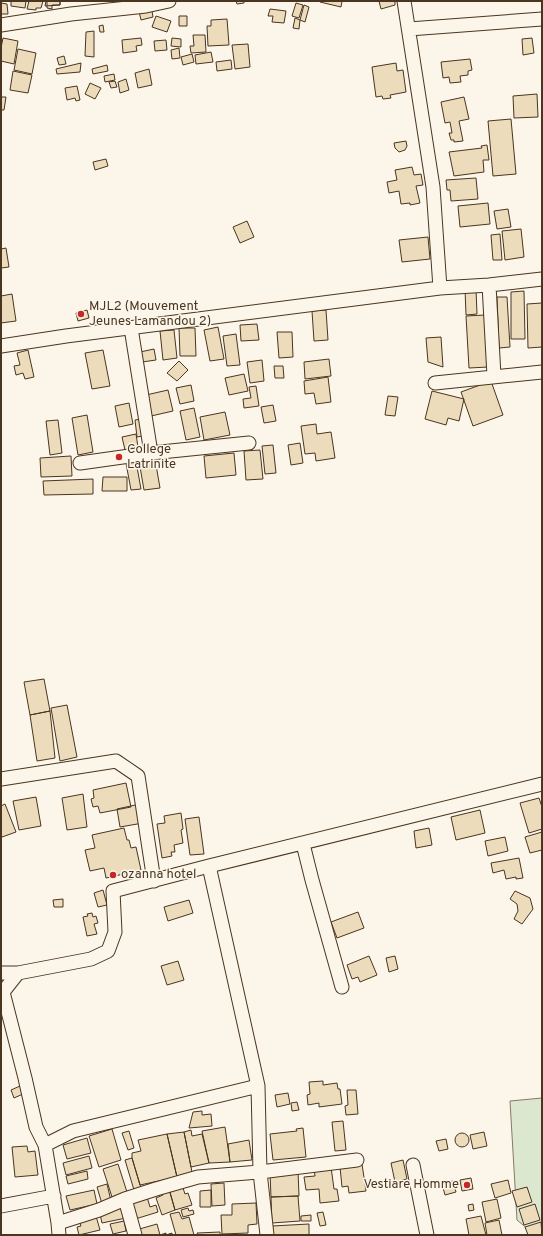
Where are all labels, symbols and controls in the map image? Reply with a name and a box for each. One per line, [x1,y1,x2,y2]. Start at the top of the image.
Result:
place label: MJL2 (Mouvement Jeunes Lamandou 2) [89,299,211,330]
marker: MJL2 (Mouvement Jeunes Lamandou 2) [76,309,86,319]
place label: College Latrinite [127,442,176,473]
marker: College Latrinite [114,452,124,462]
place label: ozanna hotel [121,867,196,883]
marker: ozanna hotel [108,870,118,880]
place label: Vestiare Homme [363,1177,459,1193]
marker: Vestiare Homme [462,1180,472,1190]

